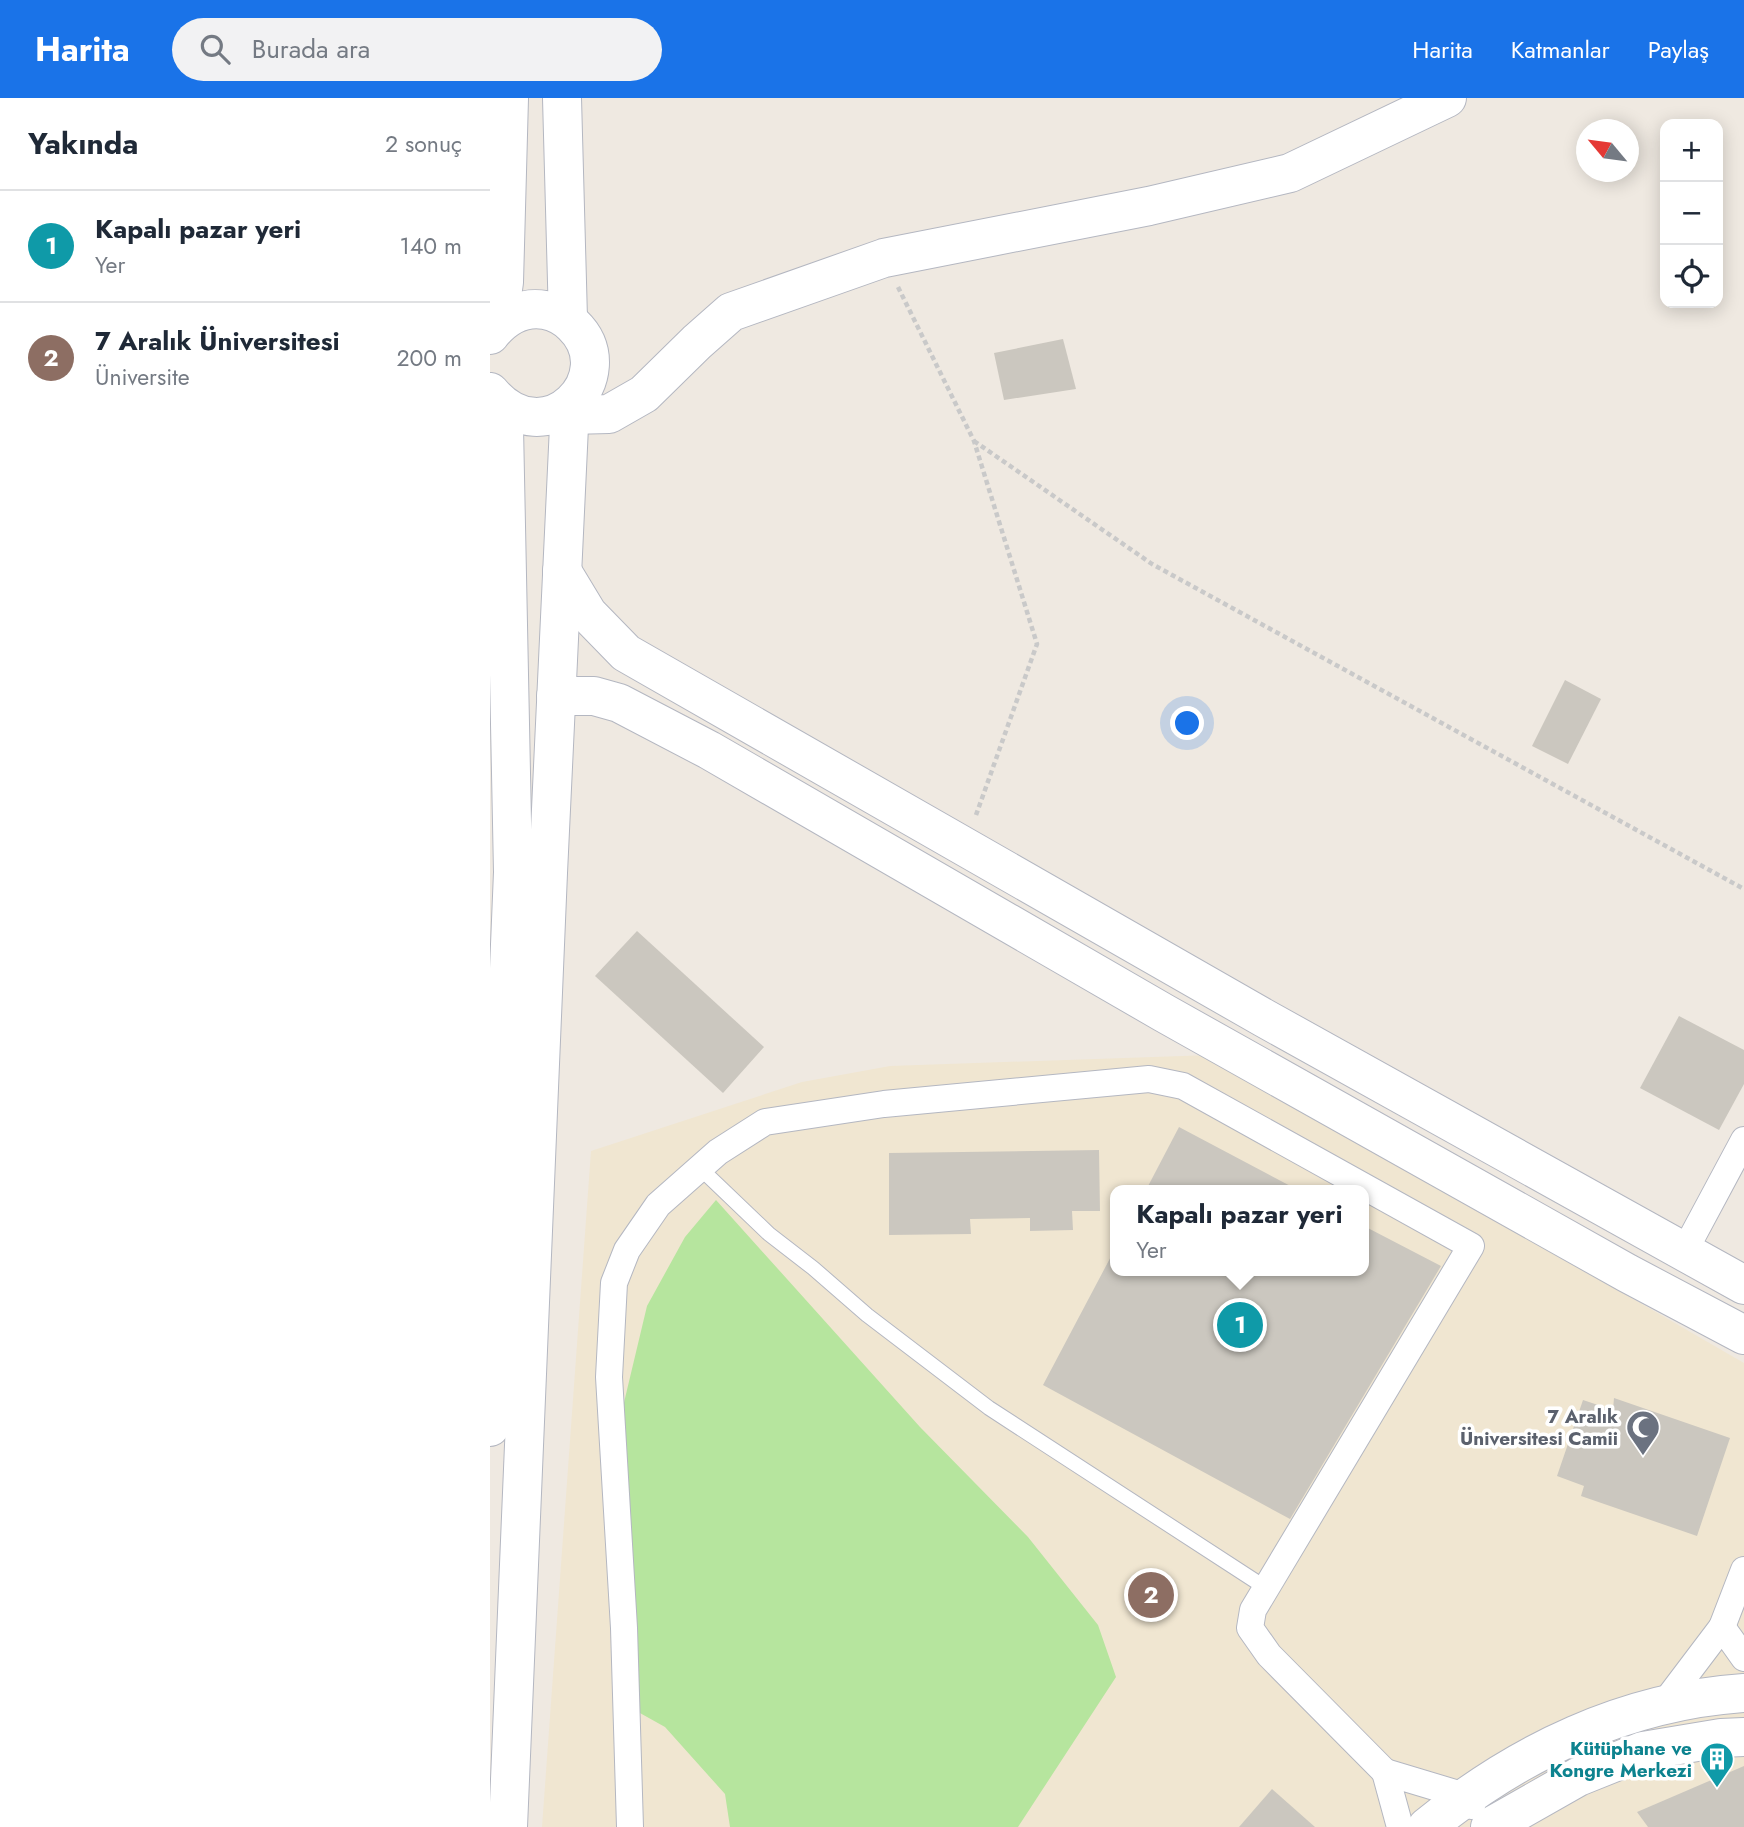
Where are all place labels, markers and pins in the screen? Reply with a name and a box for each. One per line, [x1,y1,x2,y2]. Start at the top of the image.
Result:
pin: 1 [1217,1299,1263,1351]
place label: 7 Aralık Üniversitesi Camii [1460,1403,1618,1452]
mosque icon: 7 Aralık Üniversitesi Camii [1624,1408,1662,1457]
pin: 2 [1128,1569,1174,1621]
place label: Kütüphane ve Kongre Merkezi [1549,1735,1692,1784]
building icon: Kütüphane ve Kongre Merkezi [1698,1740,1736,1789]

